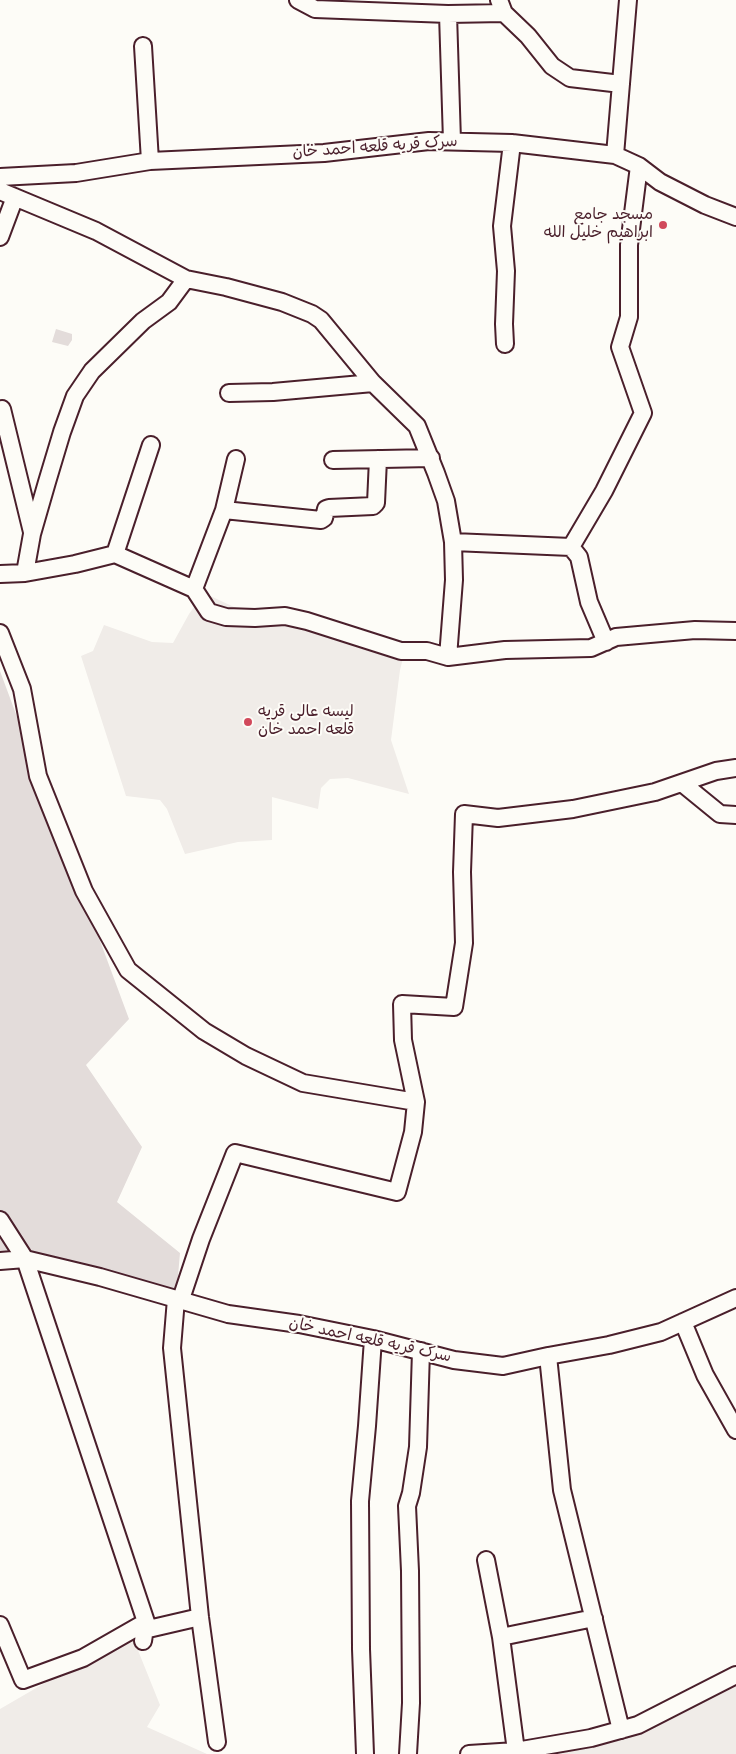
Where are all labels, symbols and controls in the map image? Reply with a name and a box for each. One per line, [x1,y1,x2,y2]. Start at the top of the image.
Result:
street label: سرک قریه قلعه احمد خان [292,133,458,163]
place label: مسجد جامع ابراهیم خلیل الله [544,206,653,244]
marker: مسجد جامع ابراهیم خلیل الله [657,219,669,231]
place label: لیسه عالی قریه قلعه احمد خان [258,703,354,741]
marker: لیسه عالی قریه قلعه احمد خان [242,716,254,728]
street label: سرک قریه قلعه احمد خان [287,1314,453,1368]

